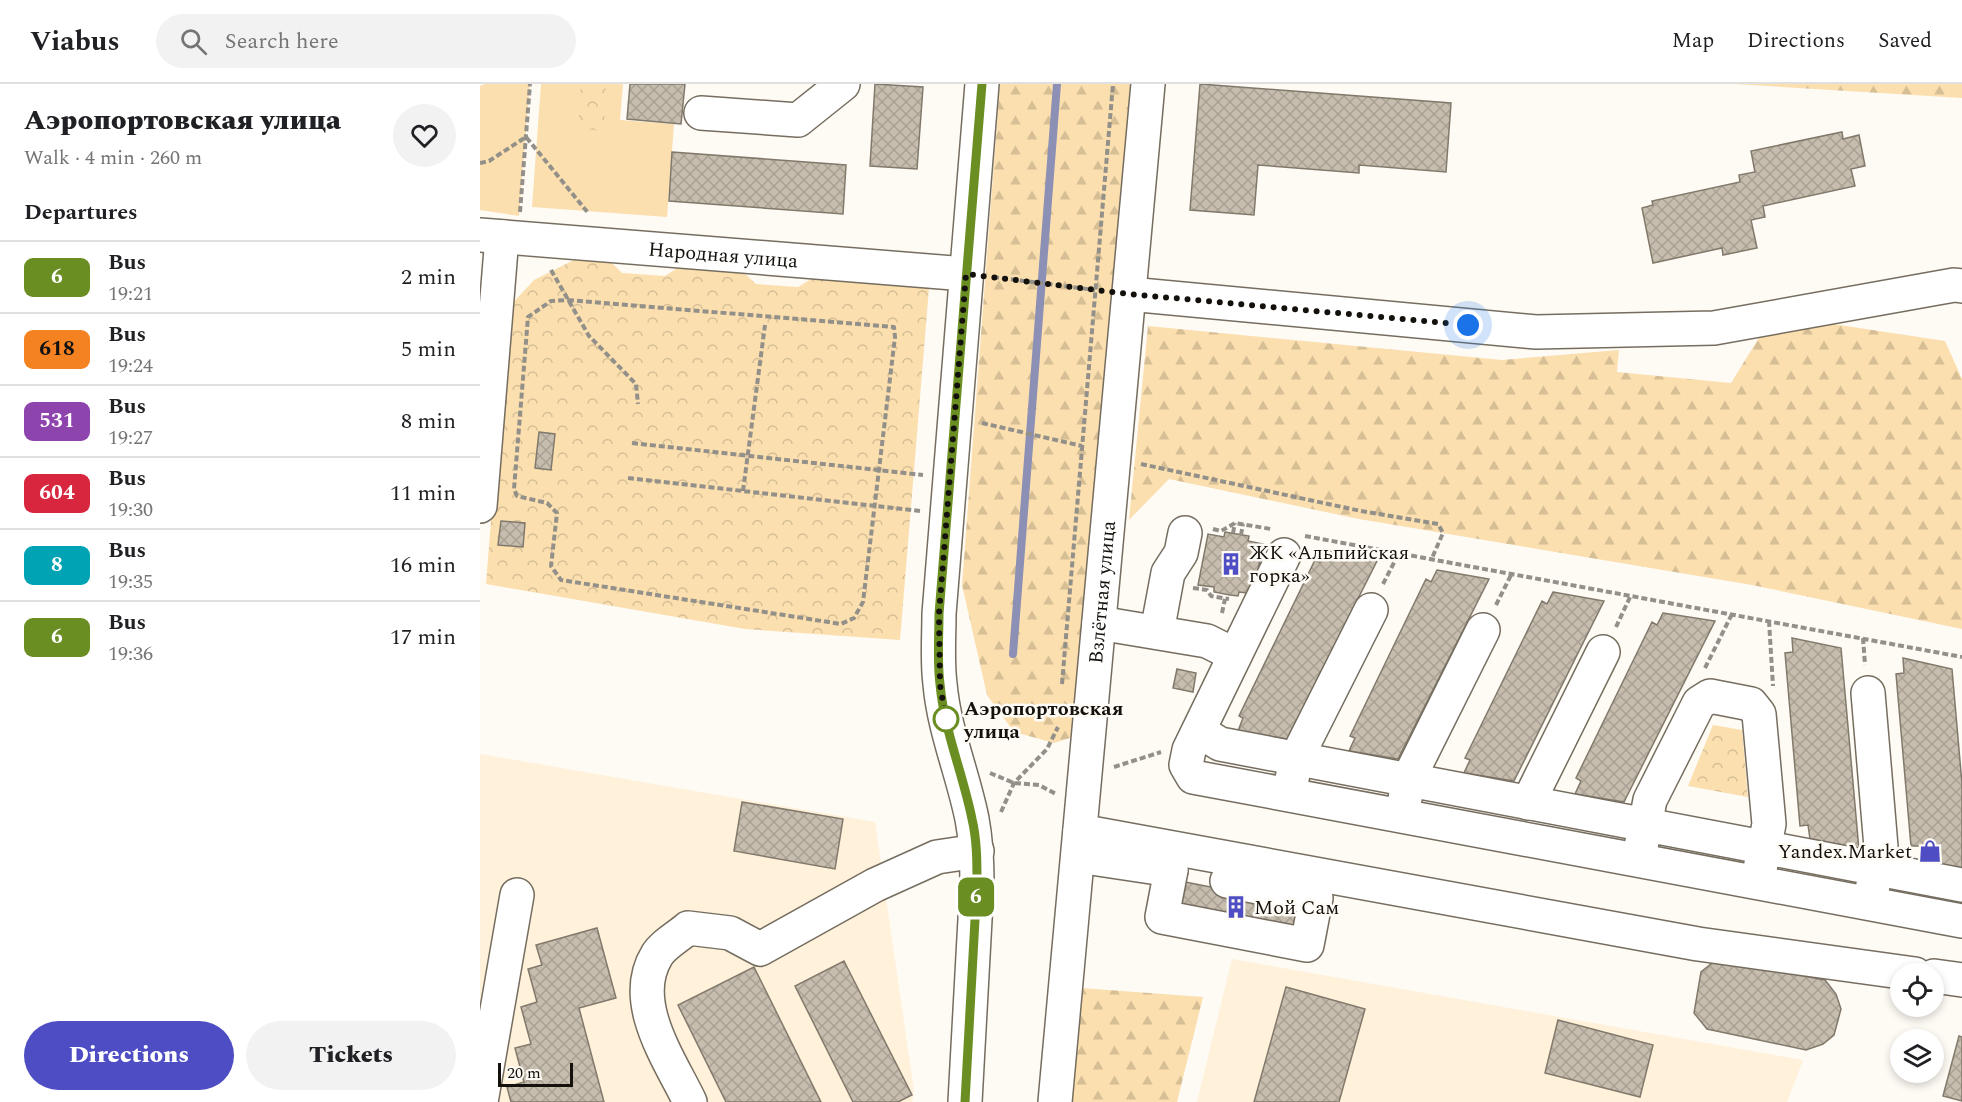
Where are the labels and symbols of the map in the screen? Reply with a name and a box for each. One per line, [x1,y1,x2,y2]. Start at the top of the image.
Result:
street label: Народная улица [647,235,799,276]
your location [1453,310,1483,340]
street label: Взлётная улица [1081,519,1124,665]
place label: ЖК «Альпийская горка» [1249,538,1409,591]
building icon: ЖК «Альпийская горка» [1218,551,1244,577]
place label: Аэропортовская улица [963,694,1124,747]
marker: Аэропортовская улица [933,706,959,732]
place label: Yandex.Market [1778,837,1912,867]
shop icon: Yandex.Market [1917,838,1943,864]
line badge: 6 [956,878,996,916]
place label: Мой Сам [1254,893,1339,923]
building icon: Мой Сам [1223,894,1249,920]
scale bar [498,1060,573,1088]

